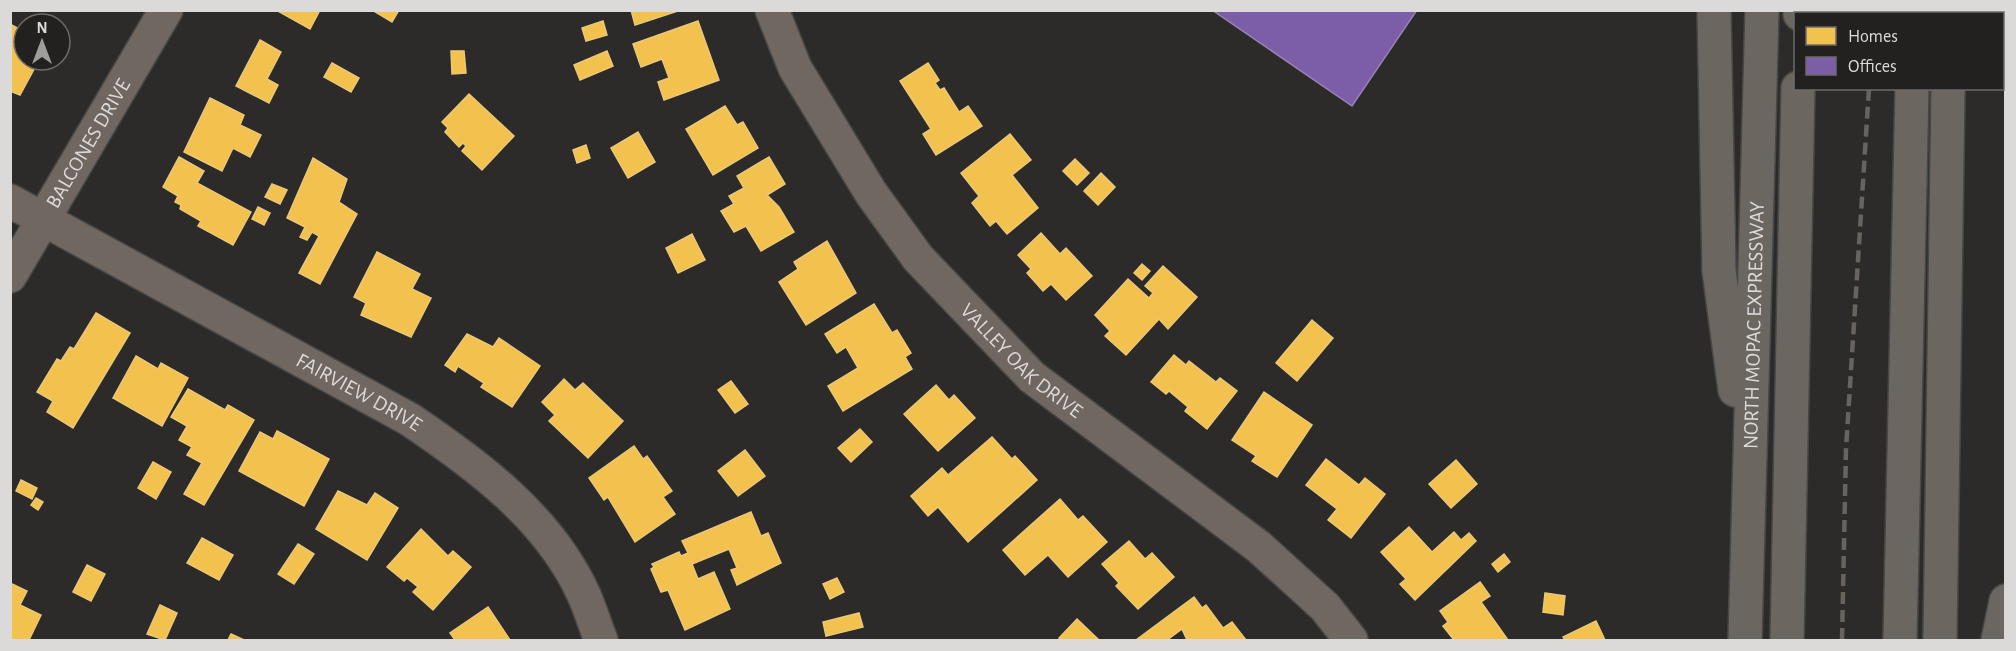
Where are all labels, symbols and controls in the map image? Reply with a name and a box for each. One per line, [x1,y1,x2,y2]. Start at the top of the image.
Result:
north arrow [12,12,72,72]
legend [1794,12,2004,90]
text: N [36,20,48,36]
text: Homes [1848,28,1898,46]
text: Offices [1848,58,1897,76]
street label: BALCONES DRIVE [42,75,134,211]
street label: NORTH MOPAC EXPRESSWAY [1740,201,1767,449]
street label: VALLEY OAK DRIVE [957,299,1087,422]
street label: FAIRVIEW DRIVE [293,349,426,435]

